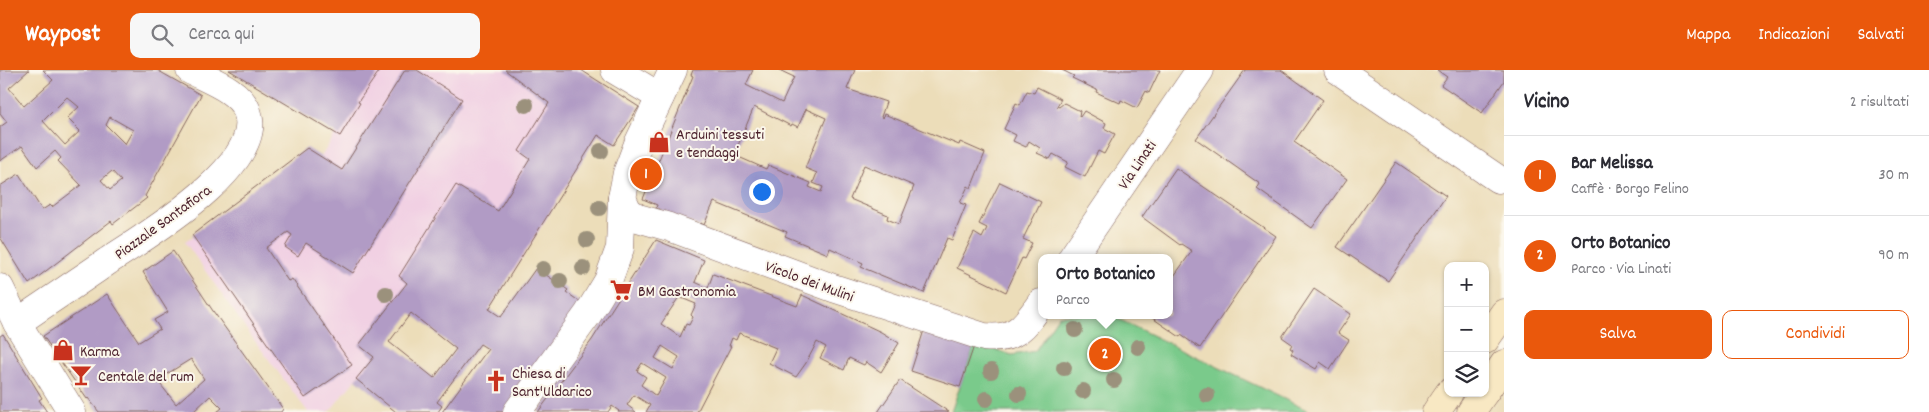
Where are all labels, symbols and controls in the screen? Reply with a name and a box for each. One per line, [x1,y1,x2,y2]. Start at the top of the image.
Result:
search box [130,13,480,58]
text: Waypost [25,18,100,52]
icon: search [148,21,176,49]
text: Cerca qui [188,22,254,49]
text: Mappa [1686,23,1730,48]
text: Indicazioni [1758,23,1829,48]
text: Salvati [1857,23,1904,48]
text: Vicino [1524,88,1569,118]
text: 2 risultati [1850,91,1909,114]
place label: Arduini tessuti e tendaggi [676,124,764,165]
shop icon: Arduini tessuti e tendaggi [646,129,672,155]
street label: Via Linati [1113,136,1163,195]
text: Bar Melissa [1571,151,1653,178]
pin: 1 [630,155,662,193]
text: 1 [1538,164,1542,187]
text: 30 m [1879,164,1909,187]
text: Caffè · Borgo Felino [1571,178,1689,201]
your location [749,179,775,205]
street label: Piazzale Santafiora [110,180,217,266]
text: Orto Botanico [1571,231,1671,258]
text: 2 [1537,244,1544,267]
text: 90 m [1878,244,1909,267]
popup [1038,254,1173,319]
street label: Vicolo dei Mulini [761,256,857,309]
text: Parco · Via Linati [1571,258,1671,281]
text: Orto Botanico [1056,262,1155,289]
map controls [1444,262,1489,397]
button: + [1444,262,1489,307]
supermarket icon: BM Gastronomia [608,277,634,303]
place label: BM Gastronomia [638,281,736,304]
text: Parco [1056,289,1090,312]
button: − [1444,307,1489,352]
button: Salva [1524,310,1712,359]
button: Condividi [1722,310,1909,359]
pin: 2 [1089,335,1121,373]
shop icon: Karma [50,337,76,363]
place label: Karma [80,341,120,364]
button: layers [1444,352,1489,397]
bar icon: Centale del rum [68,362,94,388]
place label: Chiesa di Sant'Uldarico [512,363,592,404]
place label: Centale del rum [98,366,194,389]
church icon: Chiesa di Sant'Uldarico [483,368,509,394]

